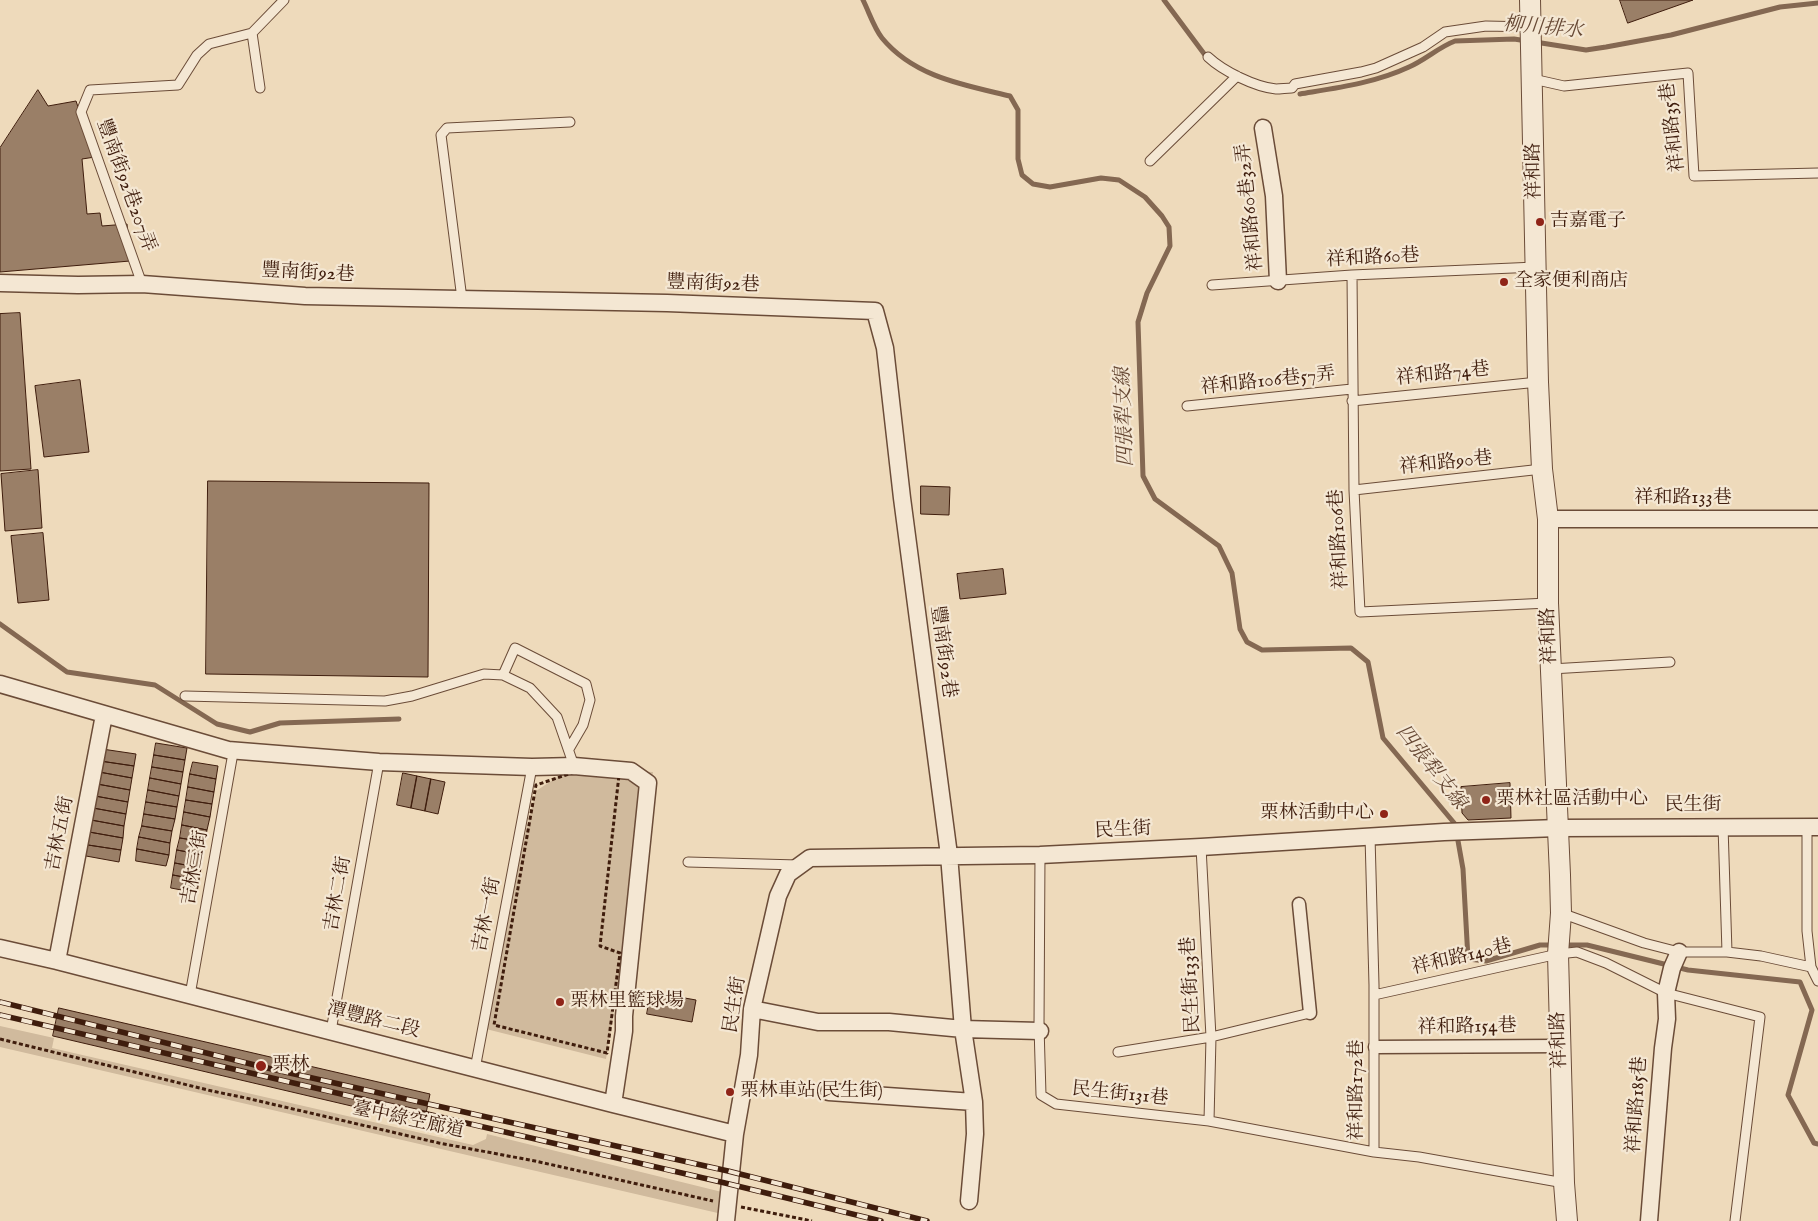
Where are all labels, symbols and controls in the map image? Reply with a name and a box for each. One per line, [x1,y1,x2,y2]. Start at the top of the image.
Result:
water label: 柳川排水 [1502,14,1584,44]
street label: 祥和路35巷 [1657,81,1691,173]
street label: 豐南街92巷207弄 [90,117,160,255]
street label: 祥和路60巷32弄 [1233,142,1269,272]
street label: 祥和路 [1523,142,1547,200]
place label: 吉嘉電子 [1550,211,1626,233]
marker: 吉嘉電子 [1534,216,1546,228]
street label: 祥和路60巷 [1326,245,1420,273]
street label: 豐南街92巷 [261,260,355,288]
place label: 全家便利商店 [1514,271,1628,293]
street label: 豐南街92巷 [666,272,760,298]
marker: 全家便利商店 [1498,276,1510,288]
street label: 祥和路74巷 [1395,359,1491,391]
street label: 祥和路106巷57弄 [1200,364,1336,400]
water label: 四張犁支線 [1112,367,1140,467]
street label: 祥和路90巷 [1398,448,1494,480]
street label: 祥和路106巷 [1326,488,1354,590]
street label: 祥和路133巷 [1634,488,1732,510]
street label: 豐南街92巷 [924,604,960,700]
street label: 祥和路 [1538,607,1562,665]
water label: 四張犁支線 [1390,721,1470,815]
place label: 栗林社區活動中心 [1496,789,1648,811]
marker: 栗林社區活動中心 [1480,794,1492,806]
street label: 吉林五街 [43,795,79,873]
street label: 民生街 [1665,795,1721,817]
place label: 栗林活動中心 [1260,803,1374,825]
marker: 栗林活動中心 [1378,808,1390,820]
street label: 民生街 [1094,818,1152,844]
street label: 吉林三街 [178,829,214,907]
street label: 吉林二街 [321,855,357,933]
street label: 吉林一街 [470,876,506,954]
street label: 祥和路140巷 [1410,935,1514,981]
street label: 民生街133巷 [1178,936,1206,1034]
street label: 民生街 [720,975,752,1035]
place label: 栗林里籃球場 [570,991,684,1013]
marker: 栗林里籃球場 [554,996,566,1008]
street label: 潭豐路二段 [324,998,422,1044]
street label: 祥和路 [1548,1011,1572,1069]
street label: 祥和路154巷 [1417,1016,1517,1040]
street label: 祥和路172巷 [1347,1040,1369,1140]
place label: 栗林 [272,1055,310,1077]
street label: 祥和路185巷 [1623,1056,1653,1154]
marker: 栗林 [254,1059,268,1073]
street label: 民生街131巷 [1070,1079,1170,1111]
place label: 栗林車站(民生街) [740,1081,883,1103]
marker: 栗林車站(民生街) [724,1086,736,1098]
street label: 臺中綠空廊道 [350,1098,466,1144]

